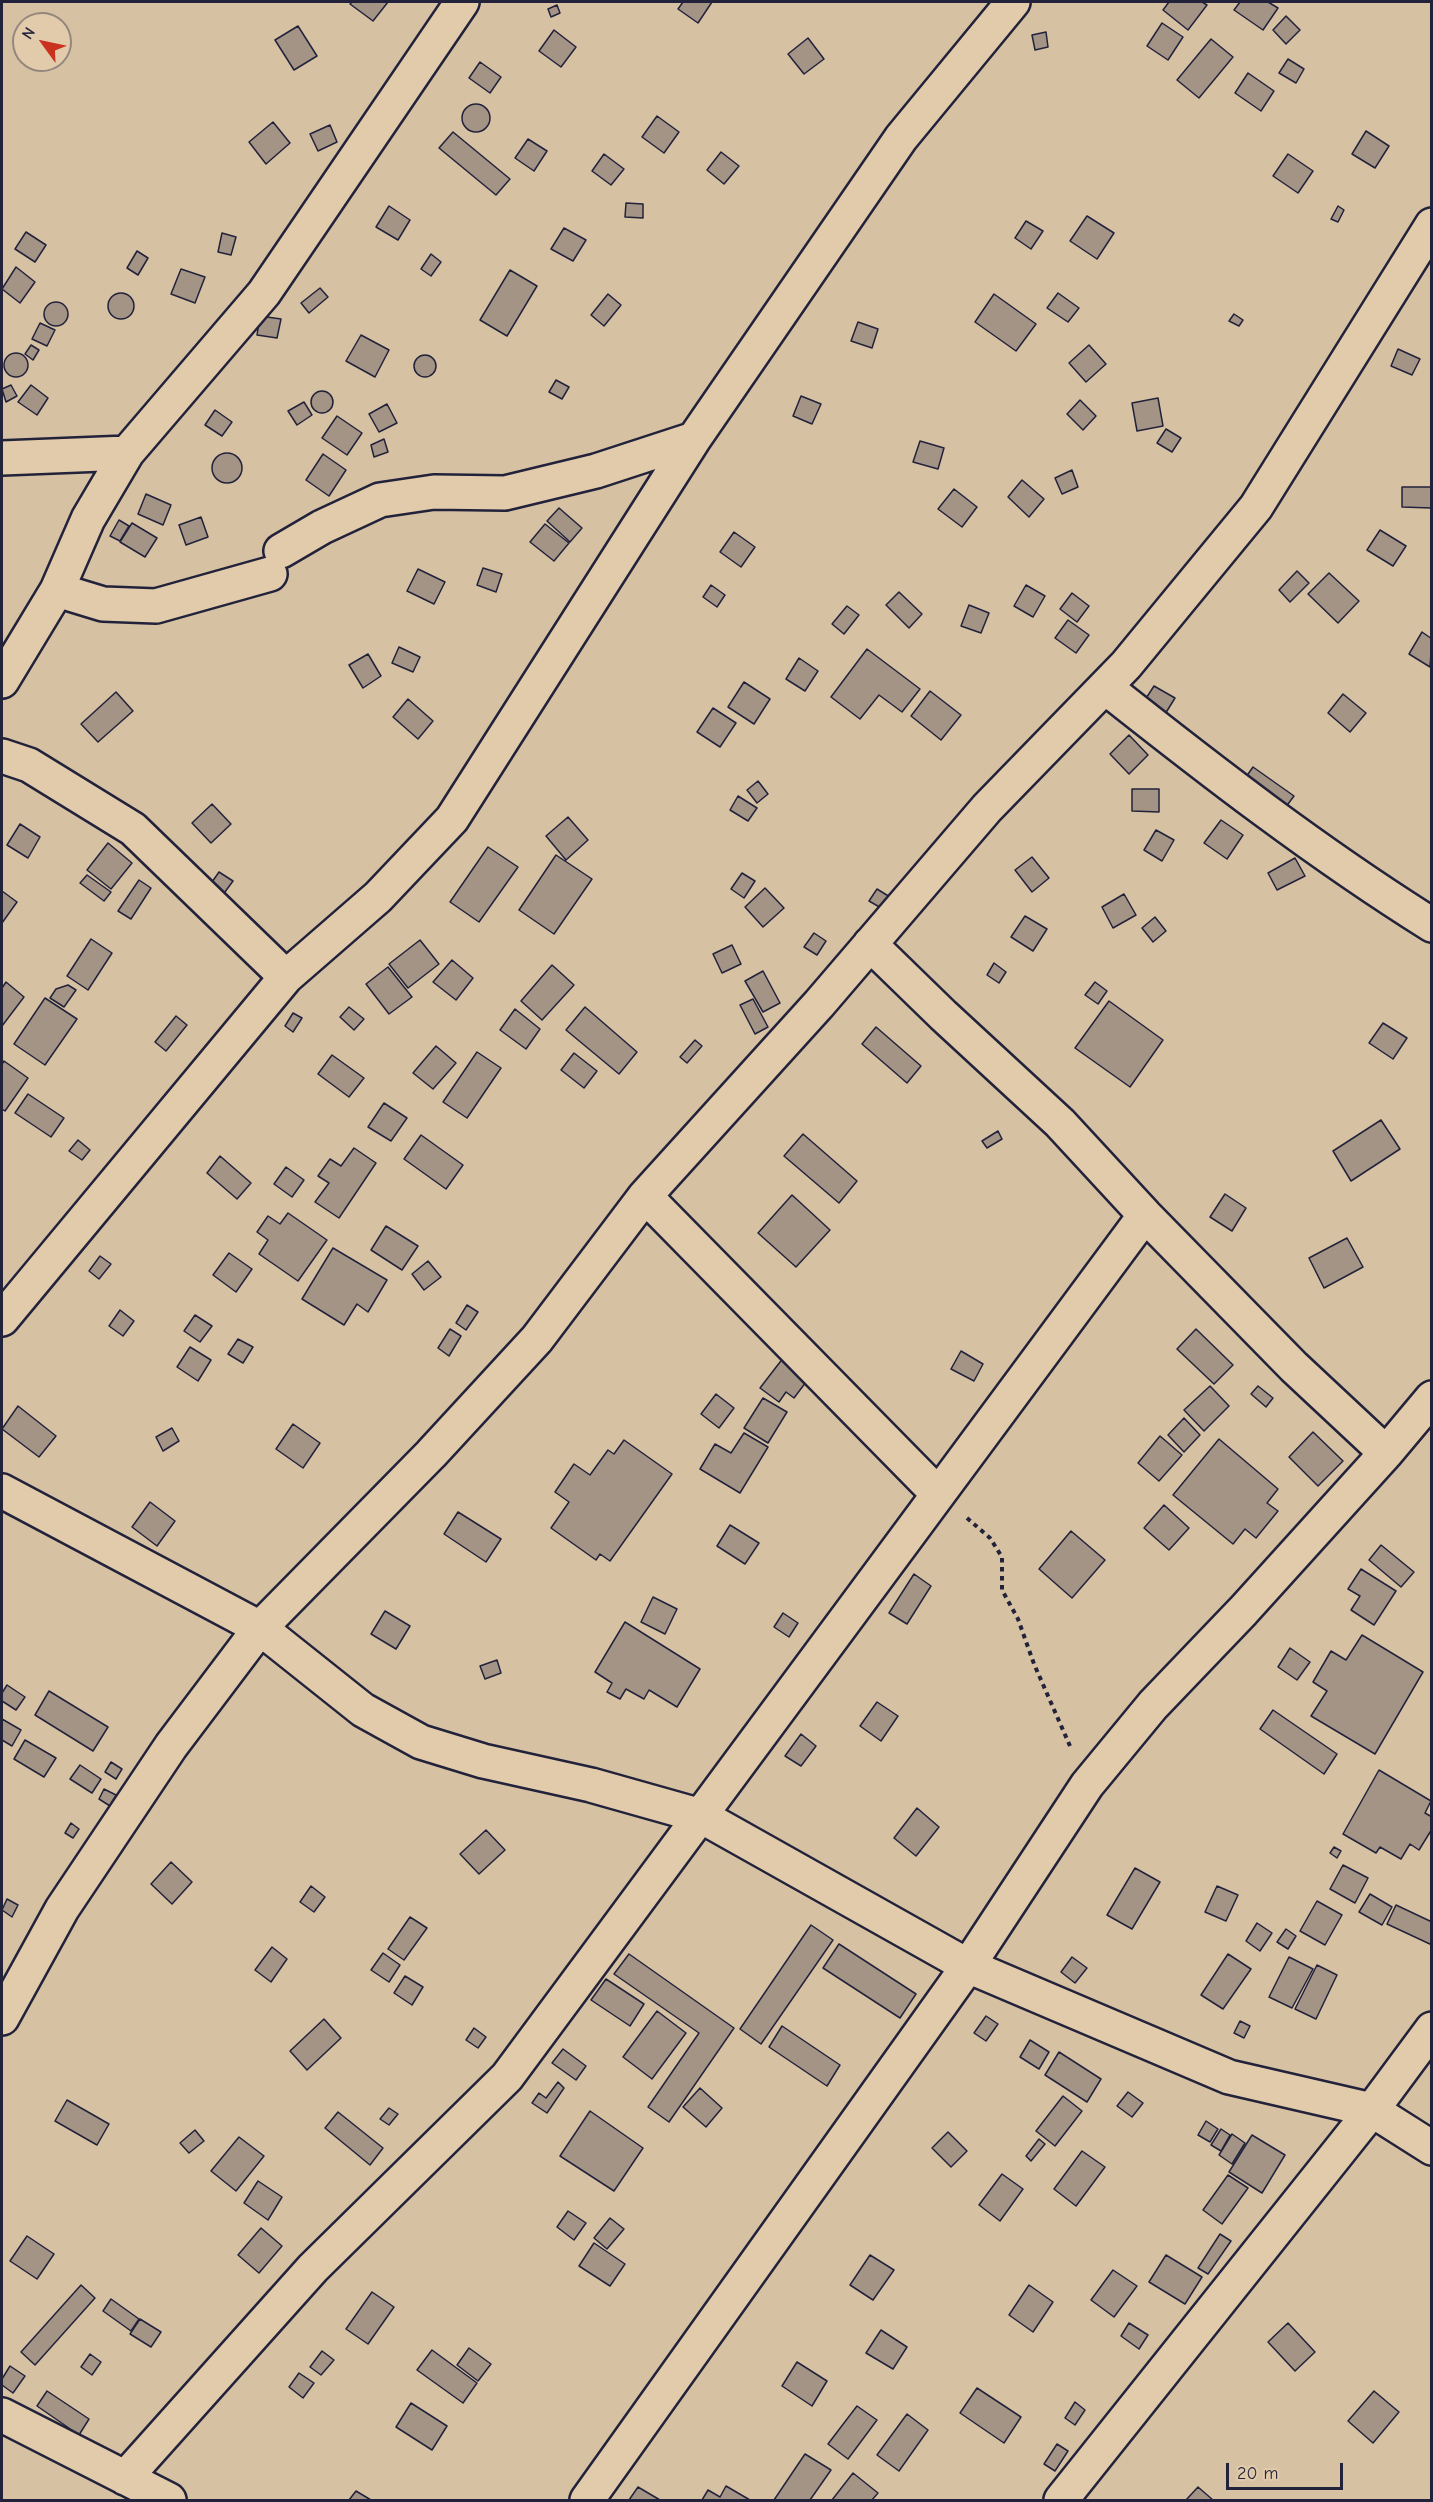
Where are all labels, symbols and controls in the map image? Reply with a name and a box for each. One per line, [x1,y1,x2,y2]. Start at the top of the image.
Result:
north arrow [12,12,72,72]
text: N [18,24,39,43]
scale bar [1229,2451,1346,2489]
text: 20 m [1237,2463,1278,2484]

